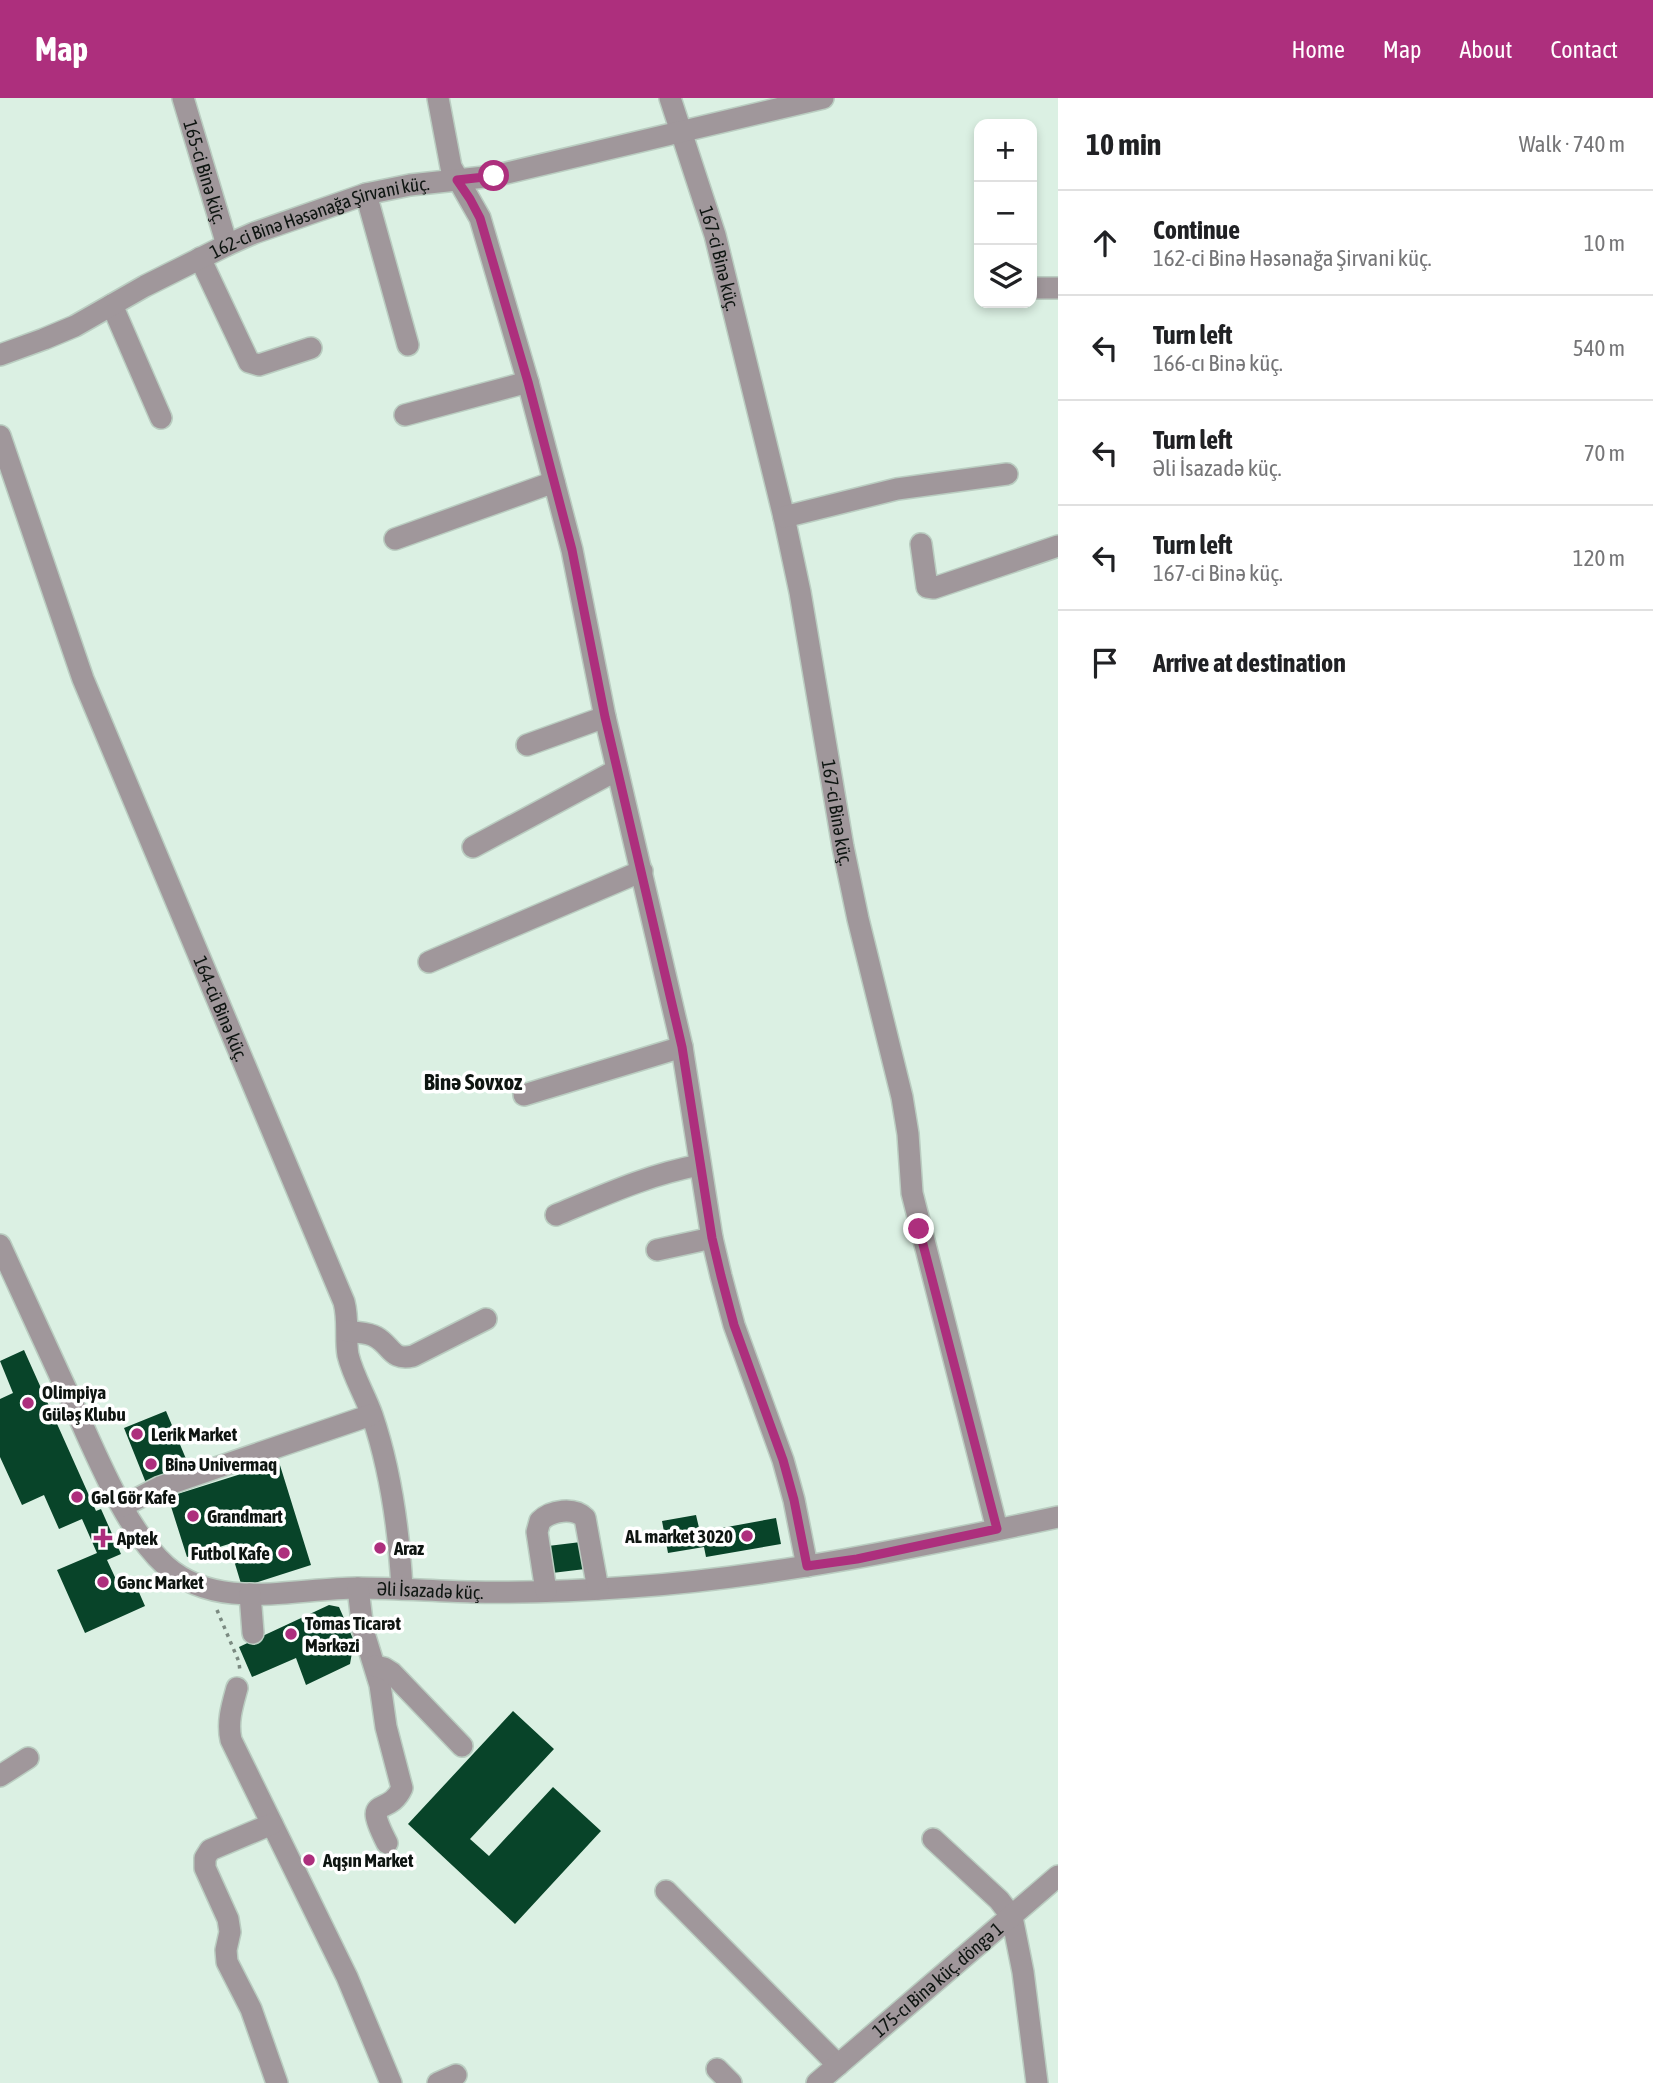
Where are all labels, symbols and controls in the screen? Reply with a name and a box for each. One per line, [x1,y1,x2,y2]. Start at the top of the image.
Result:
text: Map [35,30,88,68]
text: Home [1291,36,1345,63]
text: Map [1383,36,1421,63]
text: About [1459,36,1512,63]
text: Contact [1550,36,1618,63]
street label: 165-ci Binə küç. [179,117,231,226]
map controls [974,119,1037,308]
button: + [974,119,1037,182]
text: 10 min [1086,127,1161,161]
text: Walk · 740 m [1519,131,1625,157]
route start [478,160,509,191]
street label: 162-ci Binə Həsənağa Şirvani küç. [206,172,430,263]
button: − [974,182,1037,245]
street label: 167-ci Binə küç. [695,203,744,313]
text: Continue [1153,215,1240,245]
icon: ahead [1086,224,1124,262]
text: 10 m [1584,230,1625,256]
button: layers [974,245,1037,308]
text: 162-ci Binə Həsənağa Şirvani küç. [1153,245,1432,271]
text: Turn left [1153,320,1233,350]
icon: left [1086,329,1124,367]
text: 540 m [1573,335,1625,361]
text: 166-cı Binə küç. [1153,350,1283,376]
text: Turn left [1153,425,1233,455]
icon: left [1086,434,1124,472]
text: 70 m [1584,440,1625,466]
text: Əli İsazadə küç. [1153,455,1281,481]
text: Turn left [1153,530,1233,560]
icon: left [1086,539,1124,577]
text: 120 m [1573,545,1625,571]
text: 167-ci Binə küç. [1153,560,1283,586]
icon: arrive [1086,644,1124,682]
text: Arrive at destination [1153,648,1346,678]
street label: 167-ci Binə küç. [817,758,858,868]
street label: 164-cü Binə küç. [189,952,253,1064]
district label: Binə Sovxoz [424,1069,523,1095]
route end [903,1213,934,1244]
place label: Olimpiya Güləş Klubu [42,1381,126,1425]
marker: Olimpiya Güləş Klubu [20,1395,36,1411]
place label: Lerik Market [151,1423,238,1445]
marker: Lerik Market [129,1426,145,1442]
place label: Binə Univermaq [165,1453,277,1475]
marker: Binə Univermaq [143,1456,159,1472]
place label: Gəl Gör Kafe [91,1486,177,1508]
marker: Gəl Gör Kafe [69,1489,85,1505]
place label: Grandmart [207,1505,283,1527]
marker: Grandmart [185,1508,201,1524]
place label: AL market 3020 [624,1525,733,1547]
place label: Aptek [116,1527,158,1549]
marker: AL market 3020 [739,1528,755,1544]
marker: Aptek [95,1530,111,1546]
place label: Araz [393,1537,424,1559]
marker: Araz [372,1540,388,1556]
place label: Futbol Kafe [191,1542,270,1564]
marker: Futbol Kafe [276,1545,292,1561]
place label: Gənc Market [117,1571,204,1593]
marker: Gənc Market [95,1574,111,1590]
street label: Əli İsazadə küç. [377,1577,483,1603]
place label: Tomas Ticarət Mərkəzi [305,1612,401,1656]
marker: Tomas Ticarət Mərkəzi [283,1626,299,1642]
place label: Aqşın Market [322,1849,414,1871]
marker: Aqşın Market [301,1852,317,1868]
street label: 175-cı Binə küç. döngə 1 [868,1917,1007,2042]

